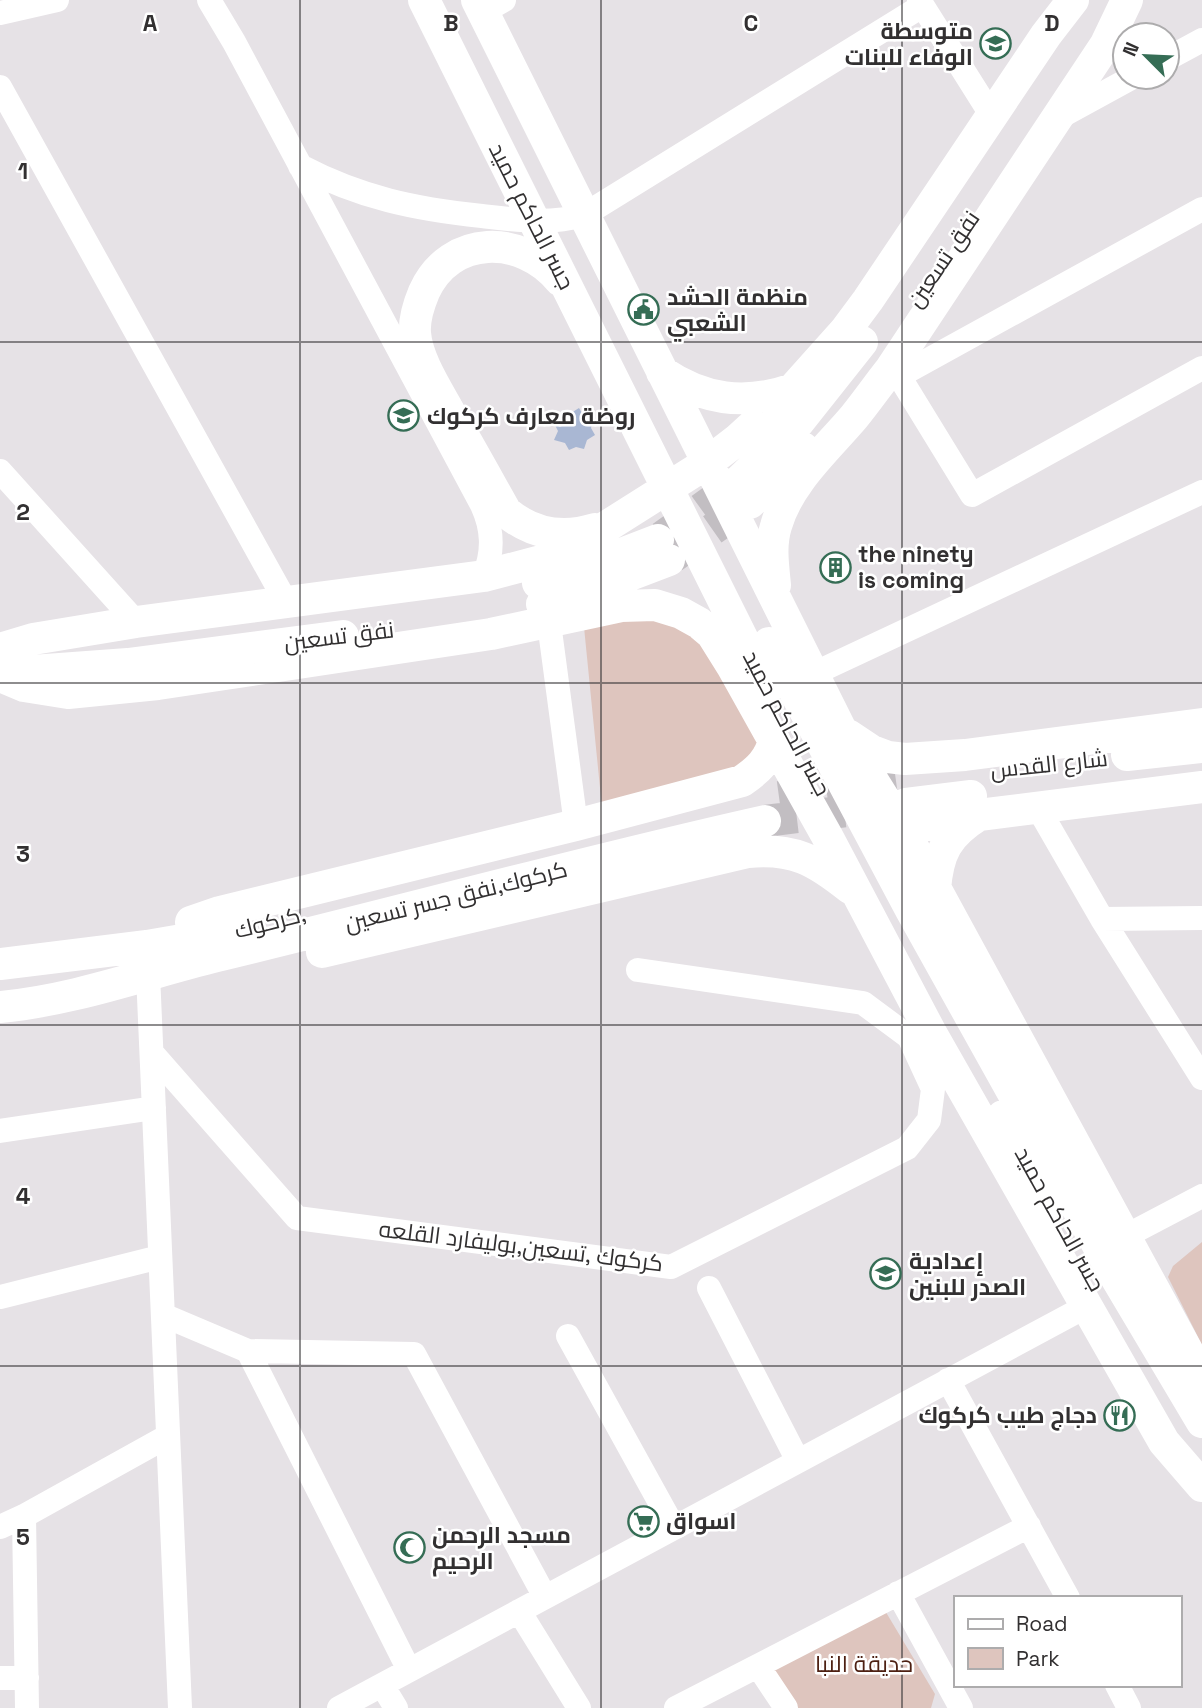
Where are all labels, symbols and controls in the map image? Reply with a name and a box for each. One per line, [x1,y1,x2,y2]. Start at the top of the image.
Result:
text: A [143,8,158,38]
text: B [443,8,459,38]
text: C [744,8,758,38]
text: D [1044,8,1060,38]
place label: متوسطة الوفاء للبنات [845,16,973,72]
north arrow [1111,21,1181,91]
school or university icon: متوسطة الوفاء للبنات [979,27,1013,61]
text: N [1117,38,1145,60]
street label: جسر الحاكم حميد [481,137,582,295]
text: 1 [18,156,28,186]
street label: نفق تسعين [900,205,986,313]
place label: منظمة الحشد الشعبي [667,282,808,342]
public building icon: منظمة الحشد الشعبي [627,293,661,327]
school or university icon: روضة معارف كركوك [387,399,421,433]
place label: روضة معارف كركوك [427,401,636,431]
text: 2 [16,497,30,527]
place label: the ninety is coming [858,539,974,595]
building icon: the ninety is coming [818,550,852,584]
street label: نفق تسعين [282,614,396,658]
street label: جسر الحاكم حميد [735,645,838,802]
street label: شارع القدس [989,743,1109,786]
text: 3 [16,839,30,869]
street label: كركوك,نفق جسر تسعين [342,854,570,938]
street label: كركوك, [231,899,309,945]
street label: جسر الحاكم حميد [1007,1141,1112,1297]
text: 4 [16,1181,31,1211]
street label: كركوك ,تسعين,بوليفارد القلعه [377,1214,665,1278]
place label: إعدادية الصدر للبنين [909,1246,1026,1302]
school or university icon: إعدادية الصدر للبنين [869,1257,903,1291]
restaurant icon: دجاج طيب كركوك [1103,1398,1137,1432]
place label: دجاج طيب كركوك [918,1400,1097,1431]
supermarket icon: اسواق [626,1504,660,1538]
place label: اسواق [666,1506,737,1536]
place label: مسجد الرحمن الرحيم [432,1520,571,1577]
text: 5 [16,1522,30,1552]
mosque icon: مسجد الرحمن الرحيم [392,1531,426,1565]
legend [954,1596,1181,1687]
text: Road [1016,1610,1068,1637]
text: Park [1016,1645,1060,1672]
park label: حديقة النبا [815,1649,913,1679]

